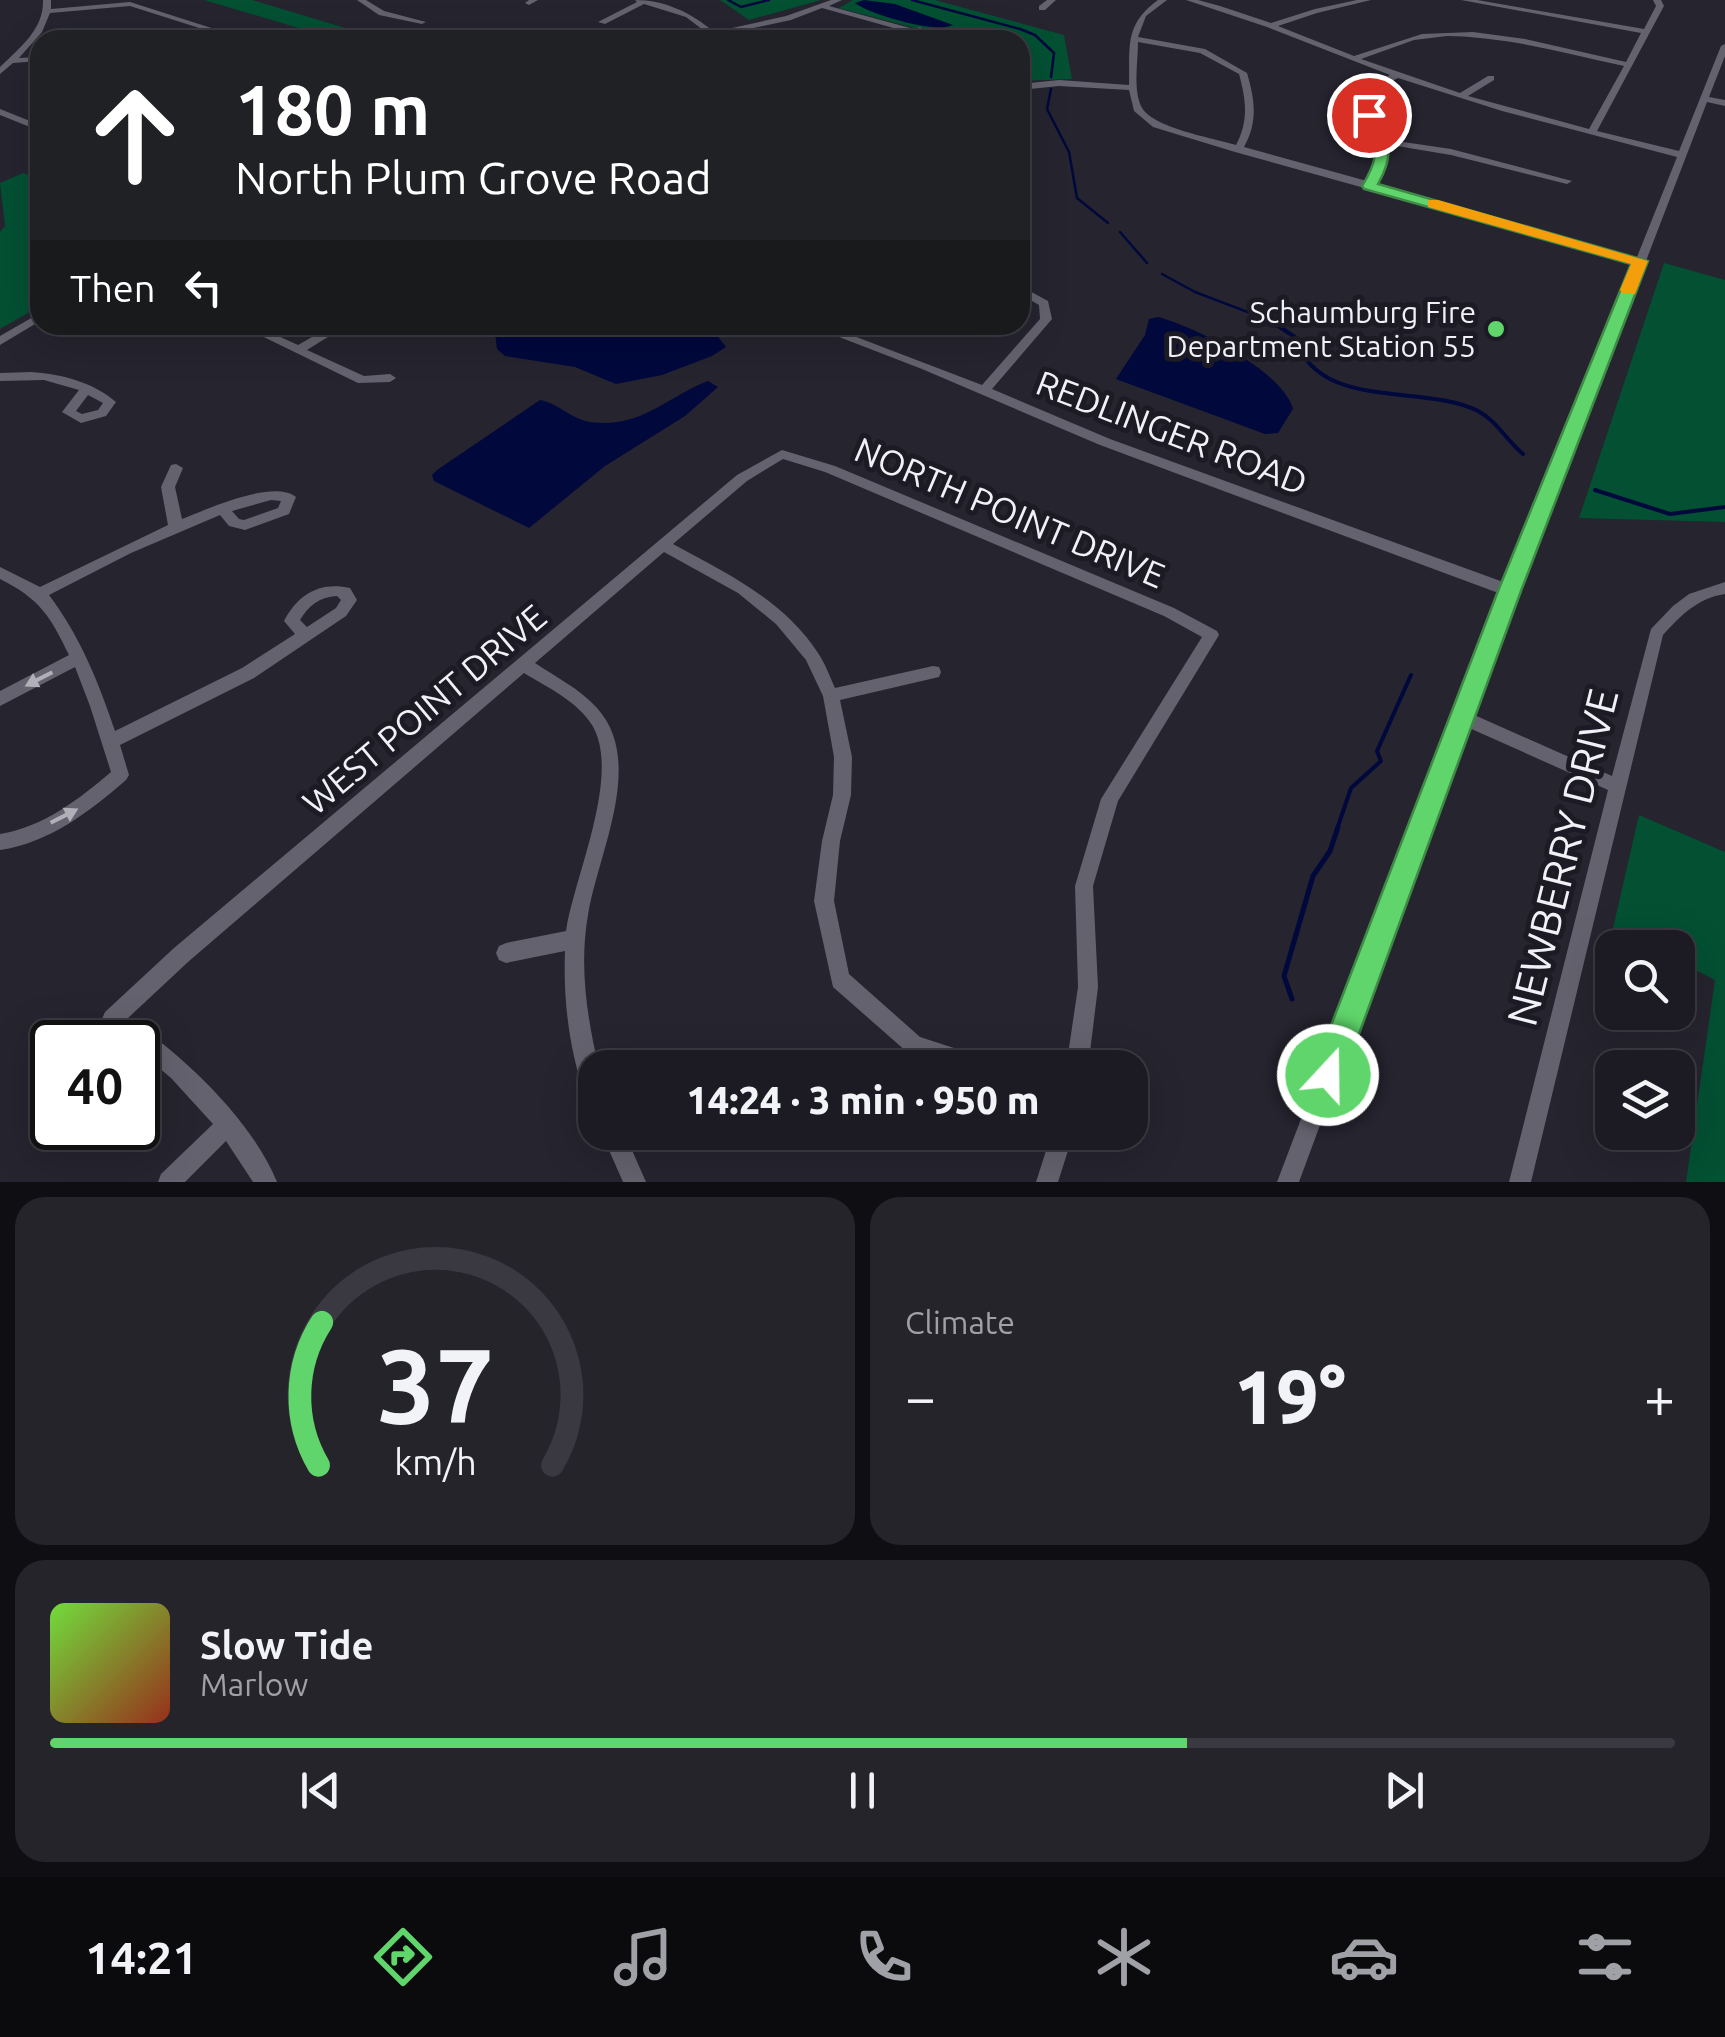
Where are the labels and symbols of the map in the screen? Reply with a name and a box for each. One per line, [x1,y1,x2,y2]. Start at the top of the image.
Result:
pin [1327,73,1412,158]
place label: Schaumburg Fire Department Station 55 [1167,295,1476,363]
marker: Schaumburg Fire Department Station 55 [1485,318,1507,340]
street label: REDLINGER ROAD [1031,362,1313,502]
street label: NORTH POINT DRIVE [849,429,1171,595]
street label: WEST POINT DRIVE [294,596,554,822]
one-way arrow [25,670,53,687]
street label: NEWBERRY DRIVE [1497,684,1627,1030]
one-way arrow [50,808,79,825]
speed limit sign: 40 [30,1020,160,1150]
position arrow [1276,1023,1380,1127]

